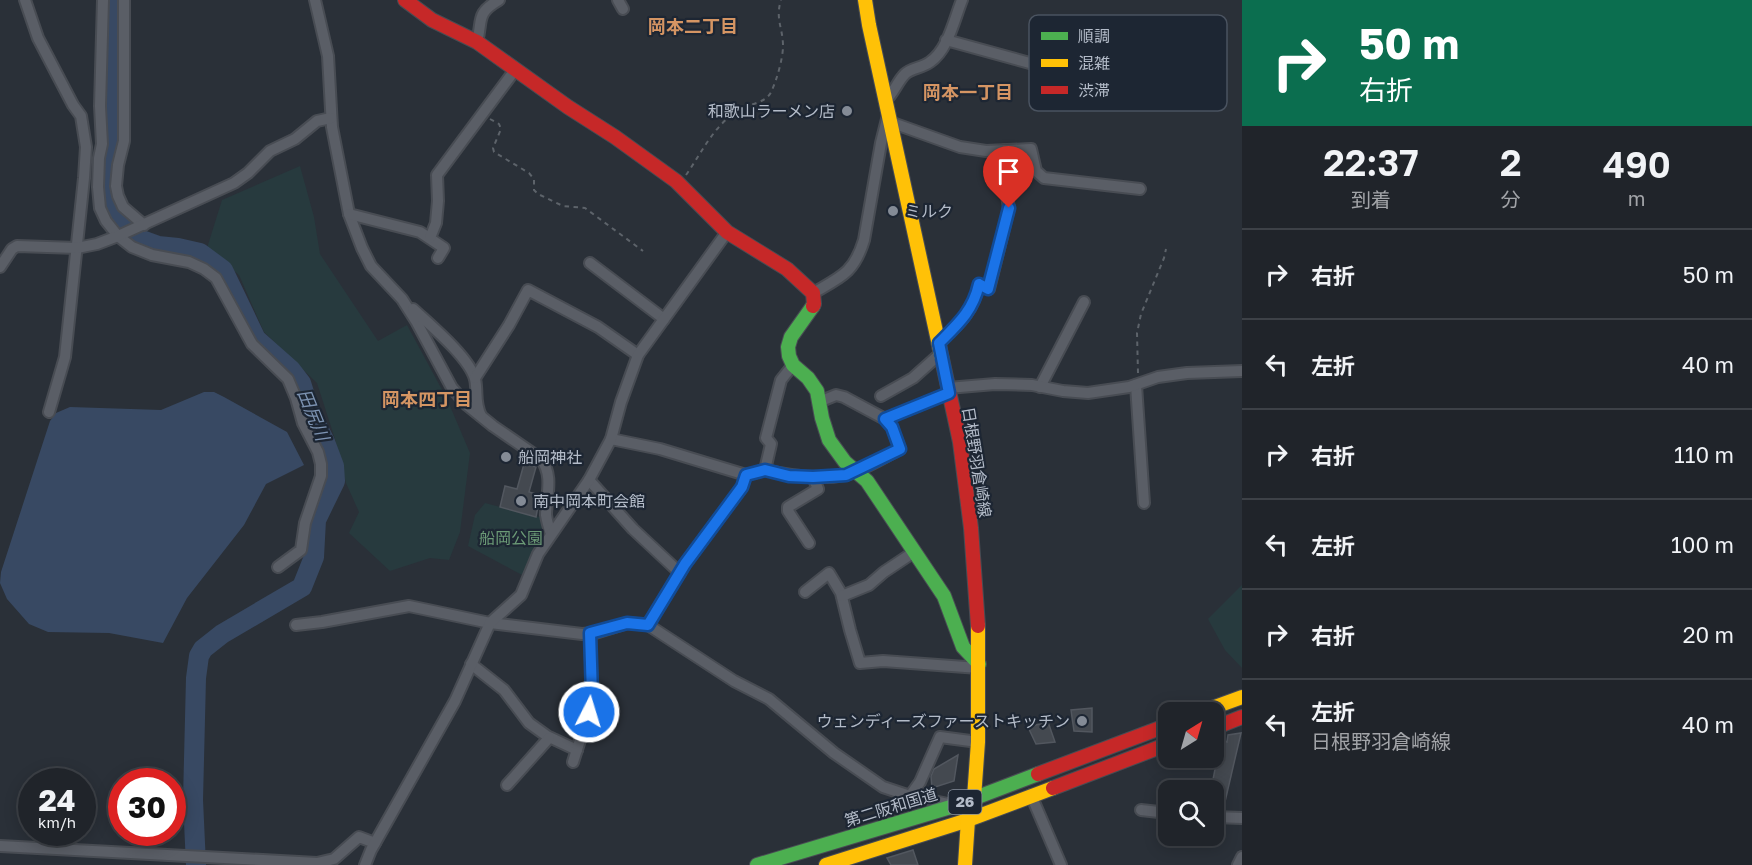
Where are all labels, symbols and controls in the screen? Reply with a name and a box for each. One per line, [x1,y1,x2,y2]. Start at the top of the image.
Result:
district label: 岡本二丁目 [648,15,738,37]
legend [1029,15,1227,111]
text: 50 m [1359,18,1459,68]
icon: right [1260,24,1338,102]
text: 順調 [1078,26,1110,46]
text: 混雑 [1078,53,1110,73]
text: 右折 [1359,74,1413,106]
text: 渋滞 [1078,80,1110,100]
district label: 岡本一丁目 [923,81,1013,103]
place label: 和歌山ラーメン店 [708,101,835,121]
marker: 和歌山ラーメン店 [840,104,854,118]
text: 22:37 [1323,141,1419,184]
text: 2 [1500,141,1521,184]
text: 490 [1603,143,1671,186]
pin [983,146,1034,208]
icon: arrive [992,155,1025,188]
text: m [1628,186,1646,210]
text: 到着 [1351,187,1391,211]
text: 分 [1501,187,1521,211]
place label: ミルク [905,201,953,221]
marker: ミルク [886,204,900,218]
icon: right [1260,258,1293,291]
text: 50 m [1683,261,1734,288]
text: 右折 [1311,262,1355,289]
icon: left [1260,348,1293,381]
text: 40 m [1682,351,1734,378]
text: 左折 [1311,352,1355,379]
water label: 田尻川 [294,385,335,446]
district label: 岡本四丁目 [382,388,472,410]
street label: 日根野羽倉崎線 [958,405,996,519]
icon: right [1260,438,1293,471]
text: 110 m [1674,441,1734,468]
text: 右折 [1311,442,1355,469]
place label: 船岡神社 [518,447,582,467]
marker: 船岡神社 [499,450,513,464]
place label: 南中岡本町会館 [533,491,645,511]
marker: 南中岡本町会館 [514,494,528,508]
park label: 船岡公園 [479,528,543,548]
icon: left [1260,528,1293,561]
text: 100 m [1671,531,1734,558]
text: 左折 [1311,532,1355,559]
icon: right [1260,618,1293,651]
text: 20 m [1683,621,1734,648]
text: 右折 [1311,622,1355,649]
position arrow [557,680,621,744]
text: 左折 [1311,698,1355,725]
north arrow [1158,702,1224,768]
map controls [1158,702,1224,846]
icon: left [1260,708,1293,741]
place label: ウェンディーズファーストキッチン [817,711,1070,731]
text: 40 m [1682,711,1734,738]
marker: ウェンディーズファーストキッチン [1075,714,1089,728]
text: 日根野羽倉崎線 [1311,729,1451,753]
speed limit sign: 30 [108,768,186,846]
button: search [1158,780,1224,846]
text: 24 [38,782,76,818]
street label: 第二阪和国道 [842,783,940,831]
road number: 26 [948,790,982,814]
text: km/h [38,813,76,831]

